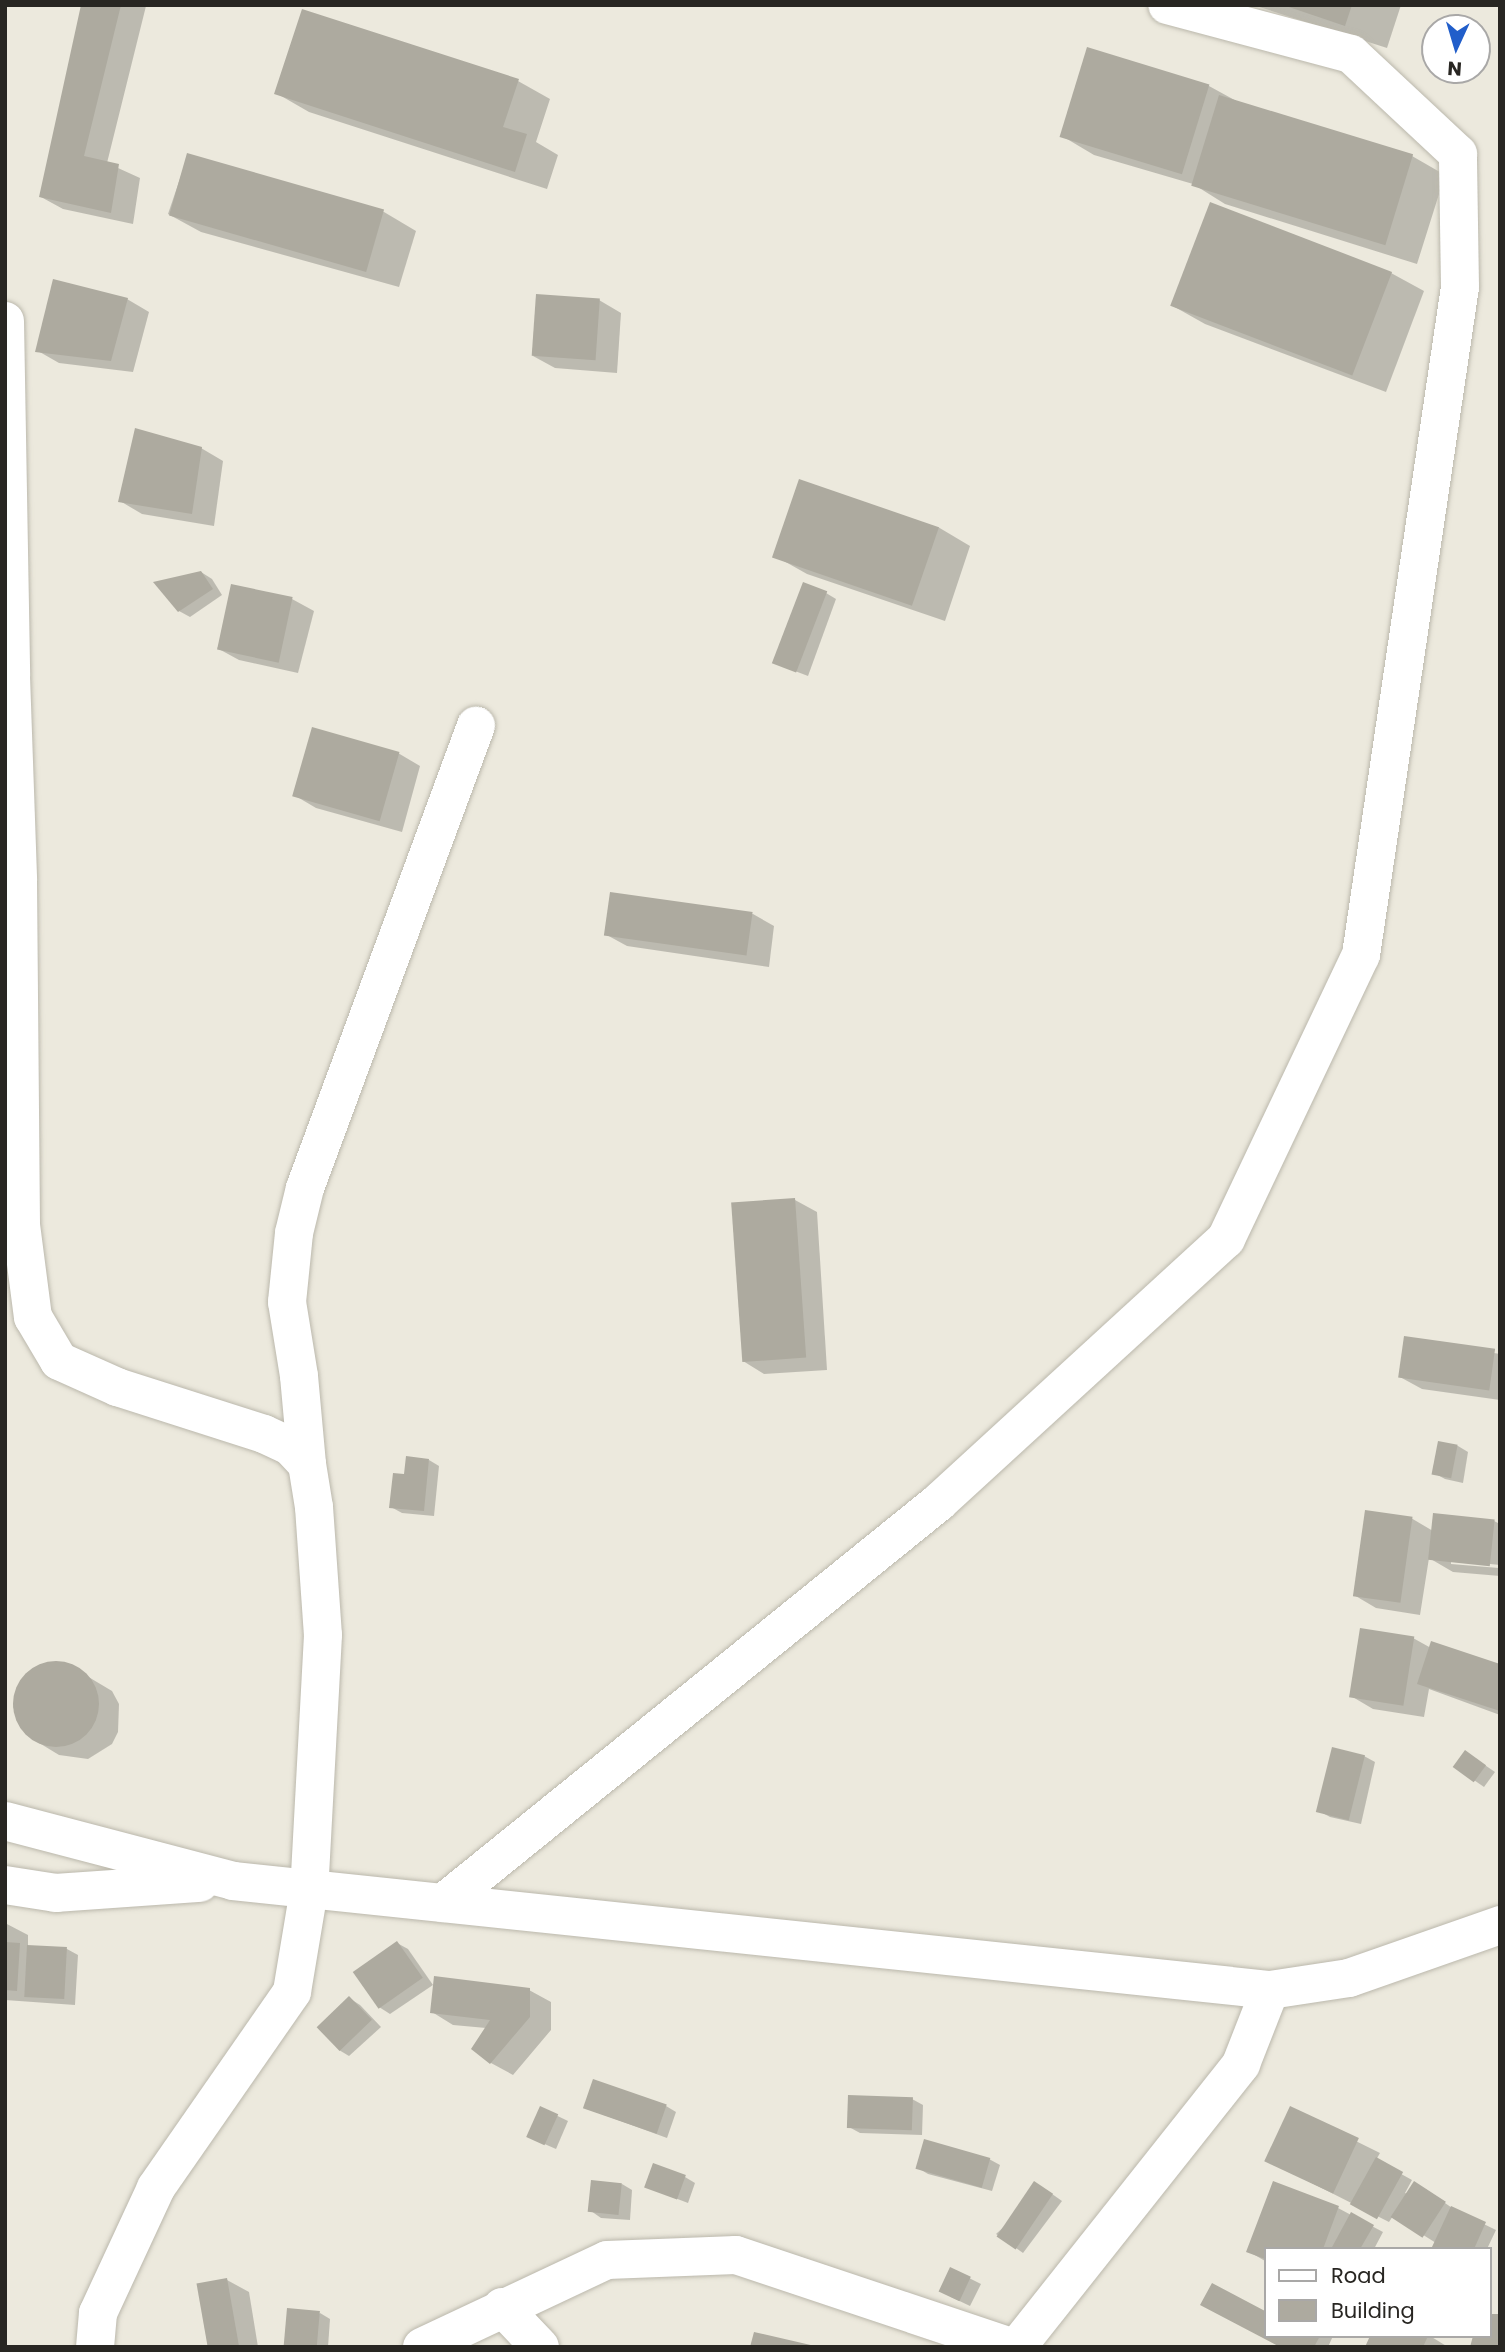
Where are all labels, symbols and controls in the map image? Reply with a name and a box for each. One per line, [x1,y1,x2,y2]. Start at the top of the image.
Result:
north arrow [1421,14,1491,84]
text: N [1447,54,1463,82]
legend [1264,2247,1491,2338]
text: Road [1331,2261,1386,2290]
text: Building [1331,2296,1415,2325]

